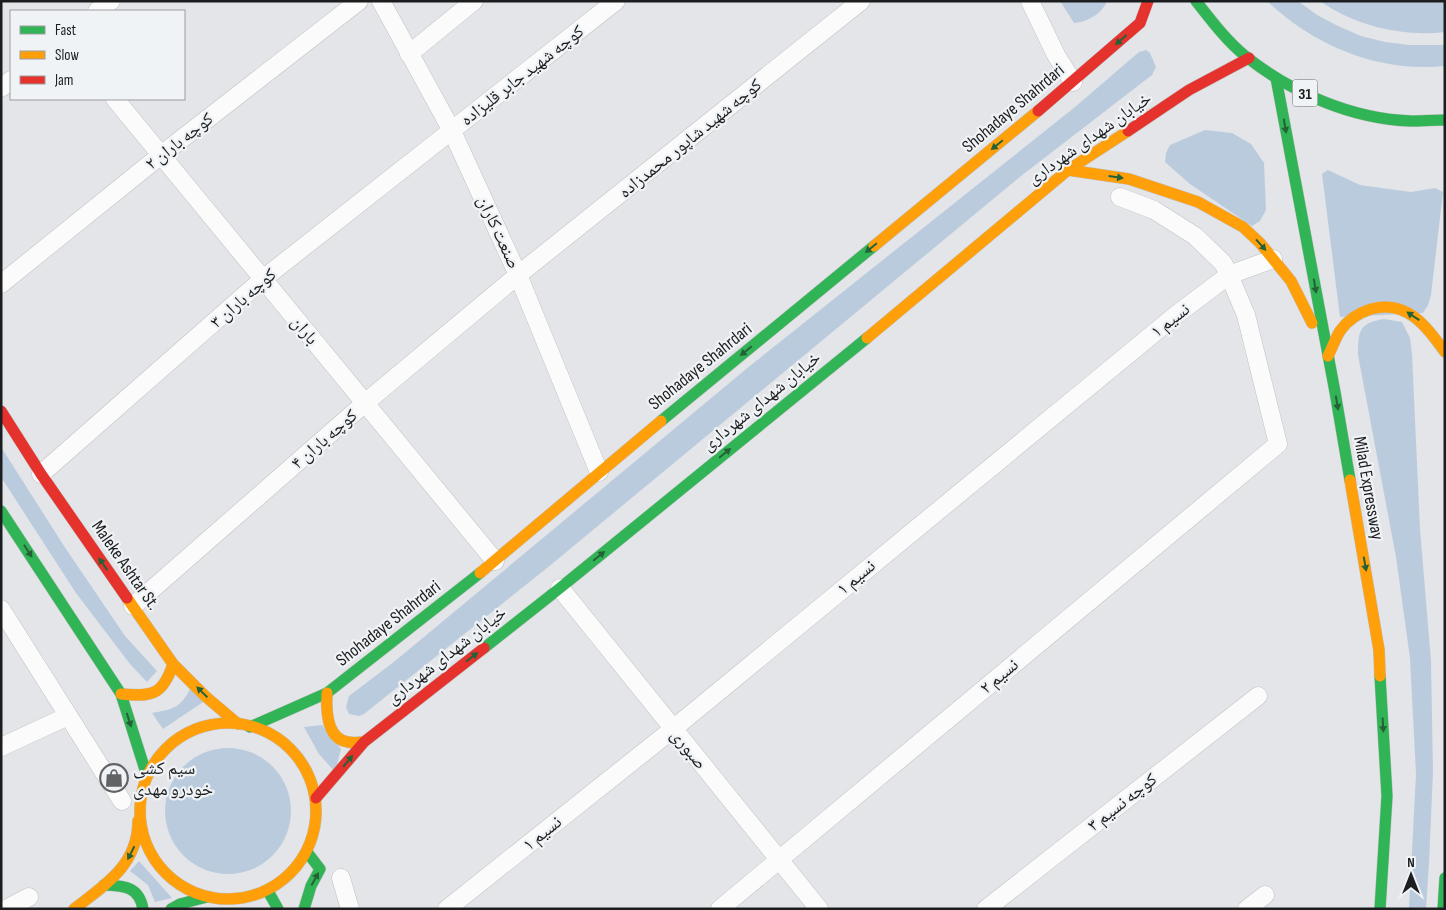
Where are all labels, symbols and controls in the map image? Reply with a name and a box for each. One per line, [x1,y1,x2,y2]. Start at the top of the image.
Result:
legend [10,10,185,100]
street label: کوچه شهید جابر قلیزاده [456,20,589,130]
text: Fast [55,21,77,40]
one-way arrow [1116,34,1128,46]
text: Slow [55,46,79,65]
street label: Shohadaye Shahrdari [958,60,1069,157]
text: Jam [54,71,73,90]
street label: کوچه شهید شاپور محمدزاده [615,74,767,203]
road number: 31 [1292,80,1318,106]
street label: خیابان شهدای شهرداری [1023,88,1155,189]
street label: کوچه باران ۲ [141,108,218,174]
one-way arrow [1282,118,1290,134]
one-way arrow [991,139,1004,150]
one-way arrow [1108,173,1124,181]
street label: صنعت کاران [472,192,525,272]
one-way arrow [1255,238,1266,251]
one-way arrow [865,242,878,253]
street label: کوچه باران ۳ [206,264,281,333]
one-way arrow [1311,278,1319,294]
street label: نسیم ۱ [1147,299,1195,343]
one-way arrow [1406,311,1420,320]
street label: باران [287,312,323,349]
street label: Shohadaye Shahrdari [645,318,756,414]
one-way arrow [739,345,752,356]
street label: خیابان شهدای شهرداری [698,347,825,456]
one-way arrow [1333,396,1341,412]
street label: کوچه باران ۴ [287,405,362,474]
street label: Milad Expressway [1349,435,1388,542]
one-way arrow [718,448,731,459]
street label: Maleke Ashtar St. [87,517,164,614]
one-way arrow [23,545,33,558]
one-way arrow [592,551,605,562]
street label: نسیم ۱ [833,555,881,600]
one-way arrow [1361,556,1369,572]
one-way arrow [98,557,108,570]
street label: Shohadaye Shahrdari [332,576,445,671]
street label: خیابان شهدای شهرداری [382,602,511,709]
one-way arrow [465,652,478,663]
street label: نسیم ۲ [976,654,1024,699]
one-way arrow [196,686,208,698]
one-way arrow [125,713,133,728]
one-way arrow [1380,717,1388,733]
street label: صبوری [666,725,711,774]
one-way arrow [342,755,353,768]
place label: سیم کشی خودرو مهدی [133,758,213,800]
shop icon: سیم کشی خودرو مهدی [99,763,129,793]
street label: کوچه نسیم ۳ [1083,769,1162,837]
street label: نسیم ۱ [519,811,567,856]
one-way arrow [126,846,135,861]
north arrow [1386,850,1436,900]
text: N [1407,854,1415,871]
one-way arrow [311,872,320,885]

